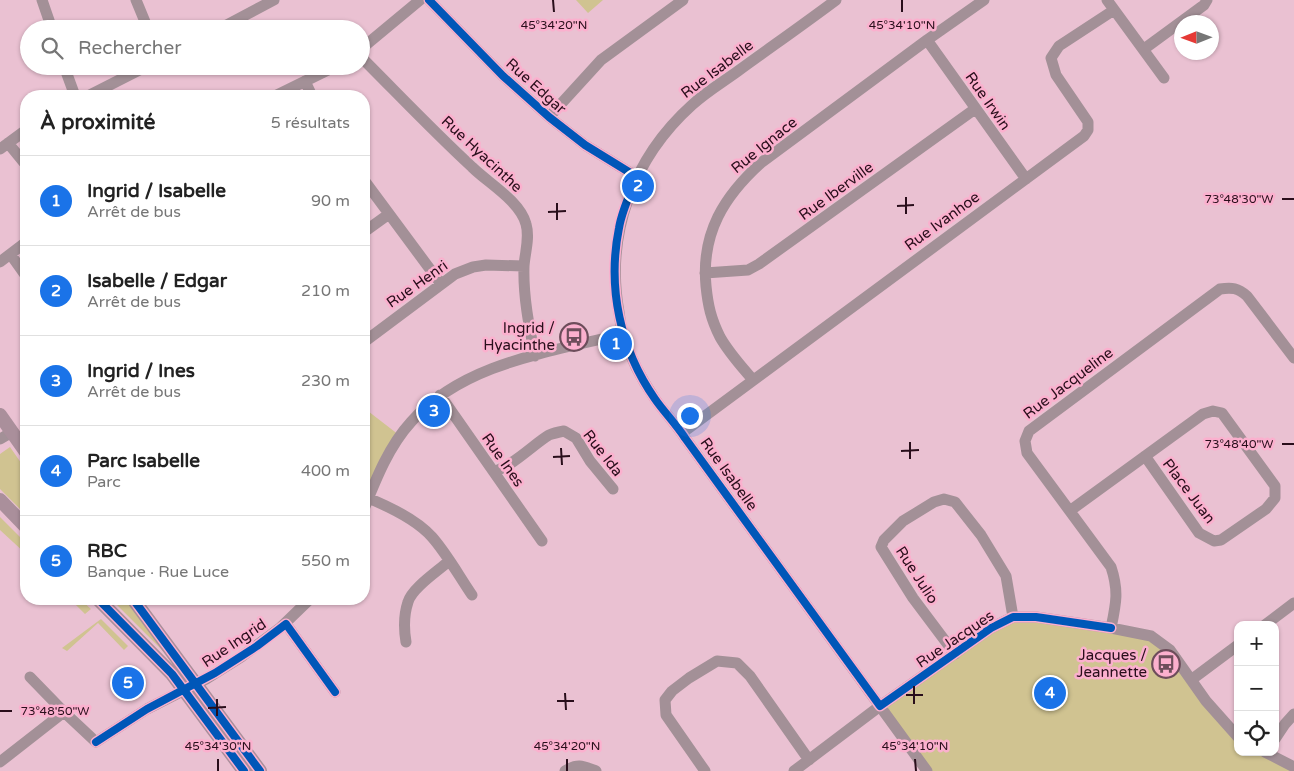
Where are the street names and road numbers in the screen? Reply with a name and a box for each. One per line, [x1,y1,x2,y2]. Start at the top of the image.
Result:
street label: Rue Isabelle [677,36,757,102]
street label: Rue Edgar [502,54,570,118]
street label: Rue Irwin [961,68,1015,134]
street label: Rue Hyacinthe [438,112,526,196]
street label: Rue Ignace [727,113,801,177]
street label: Rue Iberville [795,158,877,224]
street label: Rue Ivanhoe [901,188,983,254]
street label: Rue Henri [383,256,451,312]
street label: Rue Jacqueline [1020,343,1116,423]
street label: Rue Ida [579,426,627,480]
street label: Rue Ines [478,430,528,490]
street label: Rue Isabelle [696,434,762,514]
street label: Place Juan [1159,455,1219,527]
street label: Rue Julio [892,543,942,607]
street label: Rue Jacques [913,606,997,672]
street label: Rue Ingrid [198,615,270,671]

